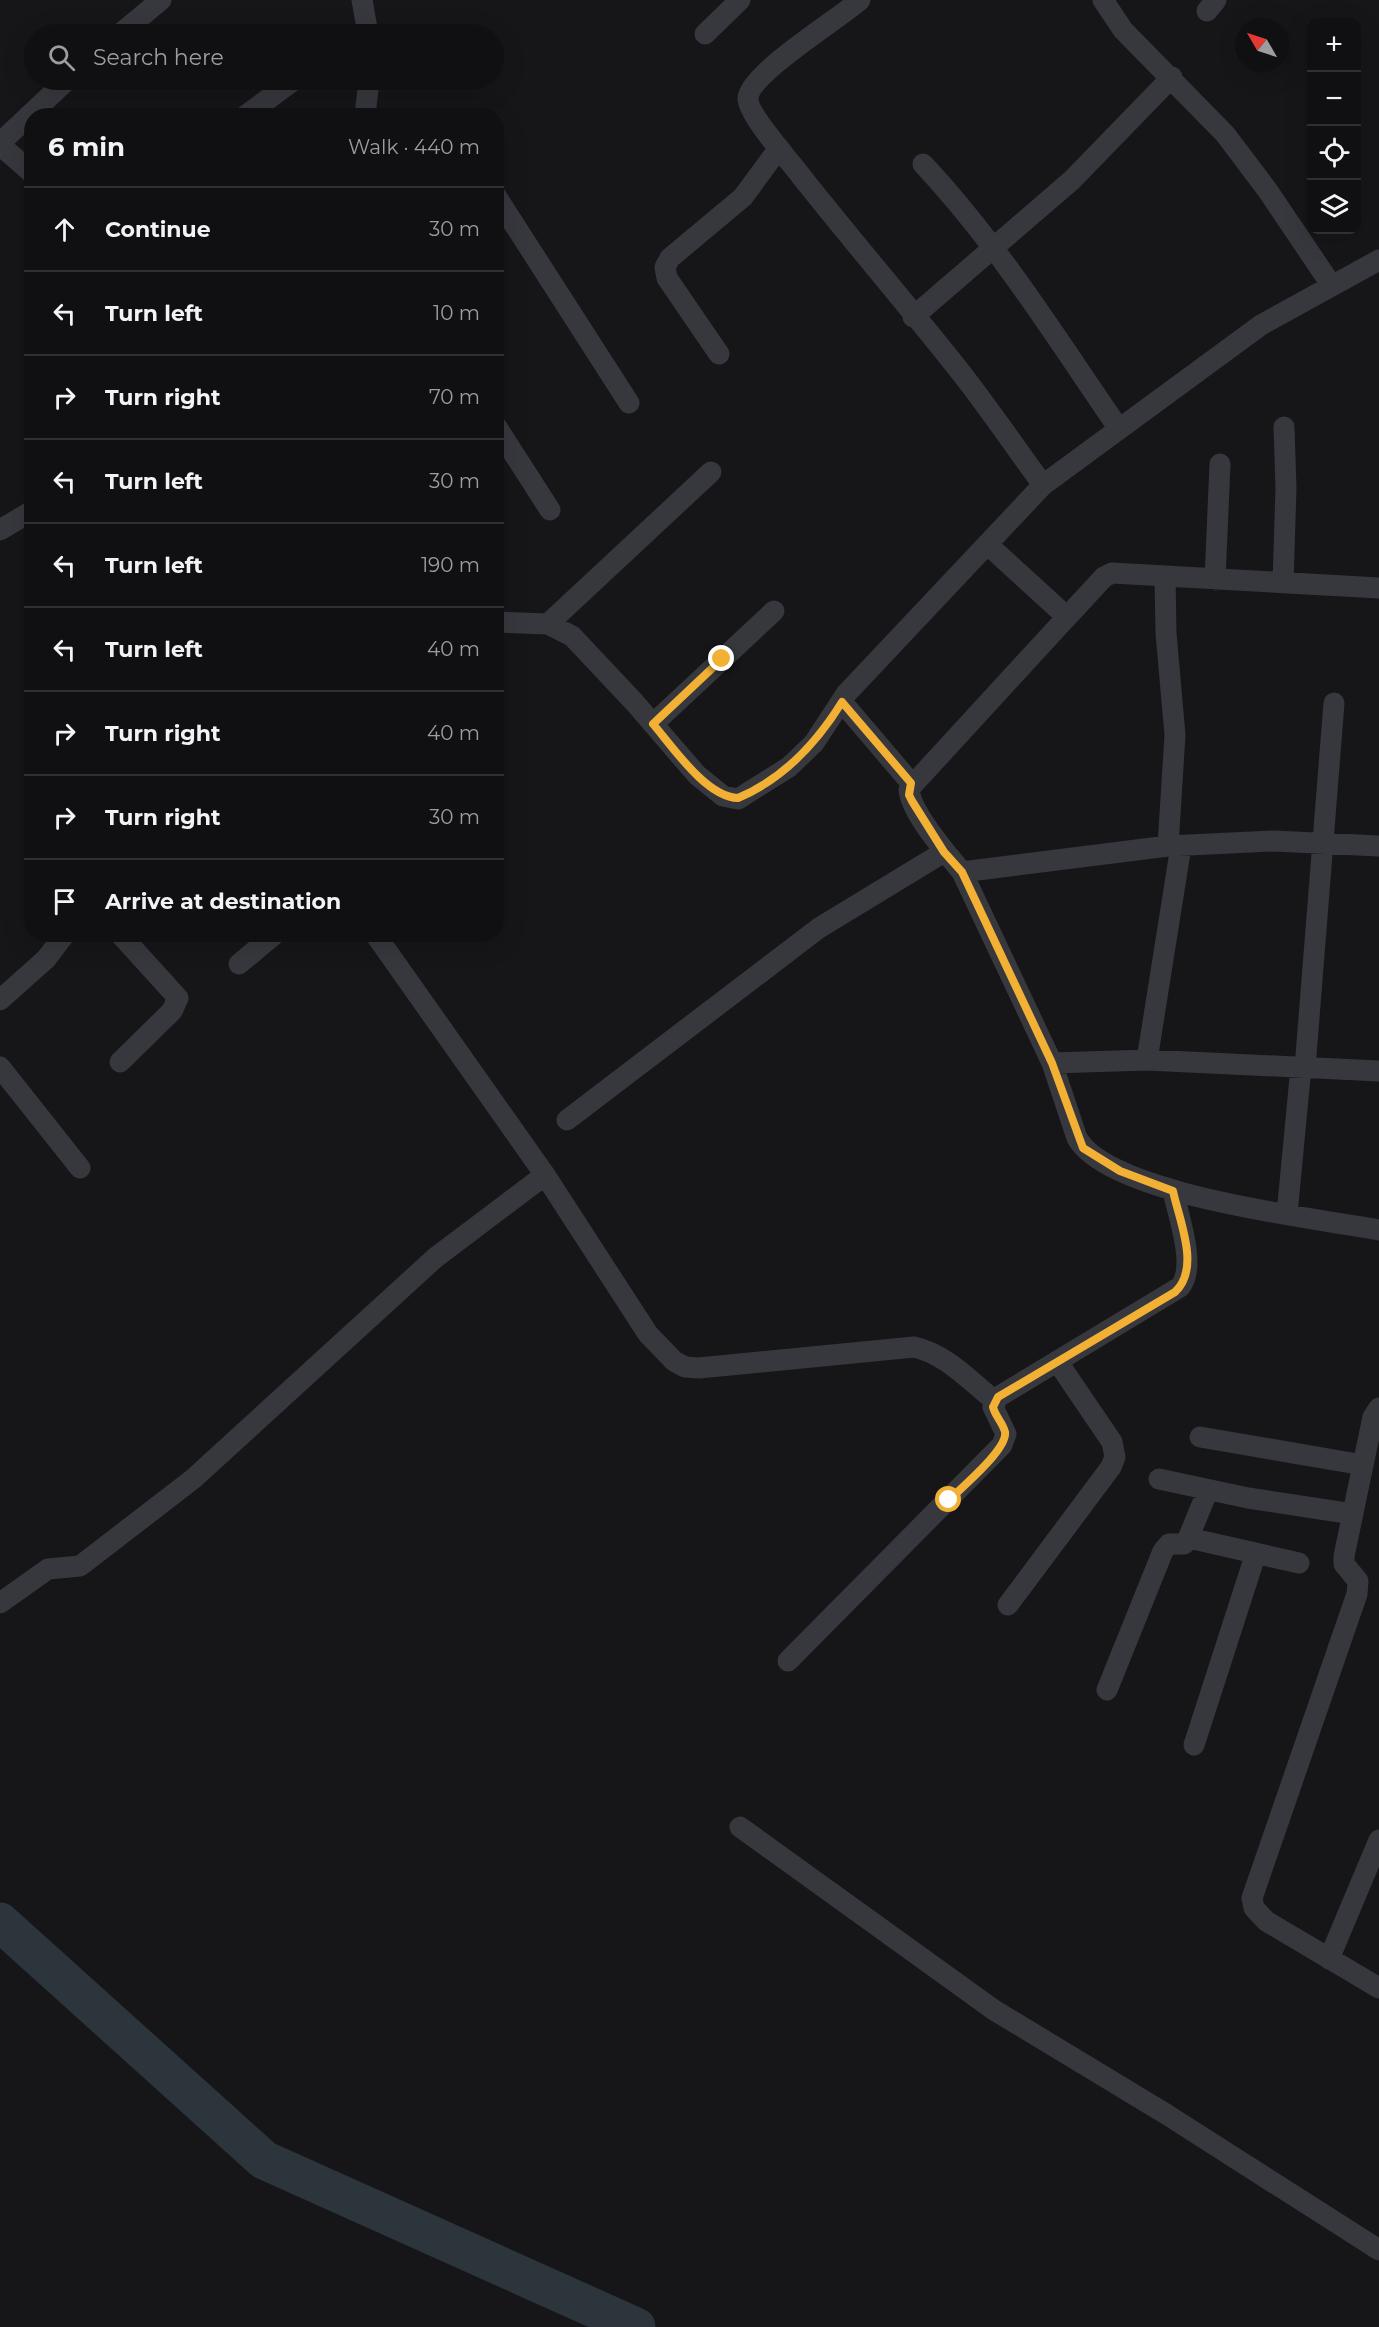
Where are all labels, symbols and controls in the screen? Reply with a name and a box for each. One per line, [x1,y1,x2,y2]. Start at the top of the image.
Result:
north arrow [1235,18,1289,72]
map controls [1307,18,1361,234]
button: + [1307,18,1361,72]
search box [24,24,504,90]
icon: search [45,41,78,74]
text: Search here [93,44,224,71]
button: − [1307,72,1361,126]
button: locate [1307,126,1361,180]
text: 6 min [48,131,125,163]
text: Walk · 440 m [348,135,480,159]
button: layers [1307,180,1361,234]
icon: ahead [48,213,81,246]
text: Continue [105,216,211,243]
text: 30 m [429,217,480,241]
icon: left [48,297,81,330]
text: Turn left [105,300,203,327]
text: 10 m [433,301,480,325]
icon: right [48,381,81,414]
text: Turn right [105,384,220,411]
text: 70 m [429,385,480,409]
icon: left [48,465,81,498]
text: Turn left [105,468,203,495]
text: 30 m [429,469,480,493]
icon: left [48,549,81,582]
text: Turn left [105,552,203,579]
text: 190 m [421,553,480,577]
icon: left [48,633,81,666]
text: Turn left [105,636,203,663]
text: 40 m [427,637,480,661]
route end [708,645,734,671]
icon: right [48,717,81,750]
text: Turn right [105,720,220,747]
text: 40 m [427,721,480,745]
icon: right [48,801,81,834]
text: Turn right [105,804,220,831]
text: 30 m [429,805,480,829]
icon: arrive [48,885,81,918]
text: Arrive at destination [105,888,341,915]
route start [935,1486,961,1512]

